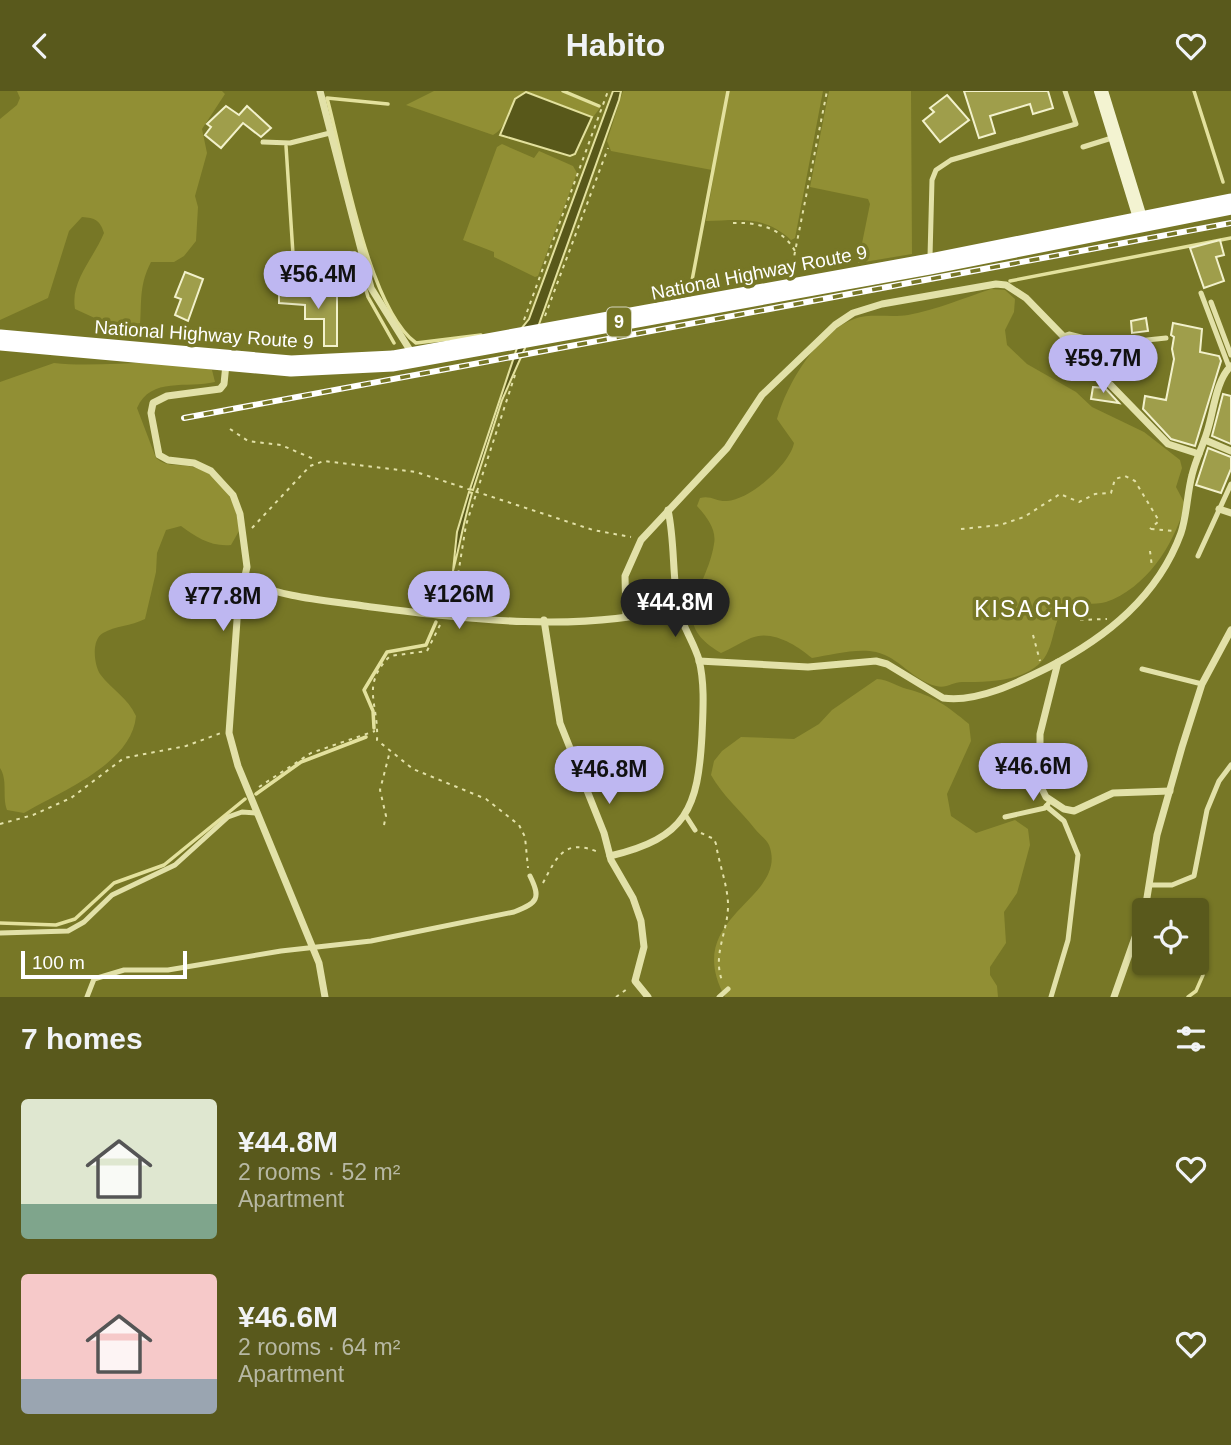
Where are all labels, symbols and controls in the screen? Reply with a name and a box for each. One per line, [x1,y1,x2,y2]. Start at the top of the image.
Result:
icon: back [21,27,59,65]
text: Habito [566,27,665,63]
icon: heart [1172,27,1210,65]
street label: National Highway Route 9 [649,241,869,304]
pin: ¥56.4M [261,251,375,311]
text: ¥56.4M [280,261,356,287]
road number: 9 [607,307,631,337]
street label: National Highway Route 9 [94,316,314,353]
pin: ¥59.7M [1046,335,1160,395]
text: ¥59.7M [1065,345,1141,371]
pin: ¥126M [410,571,508,631]
pin: ¥77.8M [166,573,280,633]
pin: ¥44.8M [618,580,732,639]
text: ¥126M [424,581,494,607]
text: ¥77.8M [185,583,261,609]
text: ¥44.8M [637,589,713,615]
district label: KISACHO [974,596,1092,622]
pin: ¥46.6M [976,743,1090,803]
pin: ¥46.8M [552,747,666,806]
text: ¥46.6M [995,753,1071,779]
text: ¥46.8M [571,756,647,782]
map controls [1132,898,1209,975]
button: locate [1132,898,1209,975]
scale bar [21,948,187,980]
text: 100 m [32,952,85,973]
icon: filters [1172,1020,1210,1058]
text: 7 homes [21,1022,143,1055]
text: ¥44.8M [238,1125,338,1158]
icon: home [77,1127,161,1211]
icon: heart [1172,1150,1210,1188]
text: 2 rooms · 52 m² [238,1159,400,1185]
text: Apartment [238,1186,344,1212]
text: ¥46.6M [238,1300,338,1333]
icon: home [77,1302,161,1386]
icon: heart [1172,1325,1210,1363]
text: 2 rooms · 64 m² [238,1334,400,1360]
text: Apartment [238,1361,344,1387]

